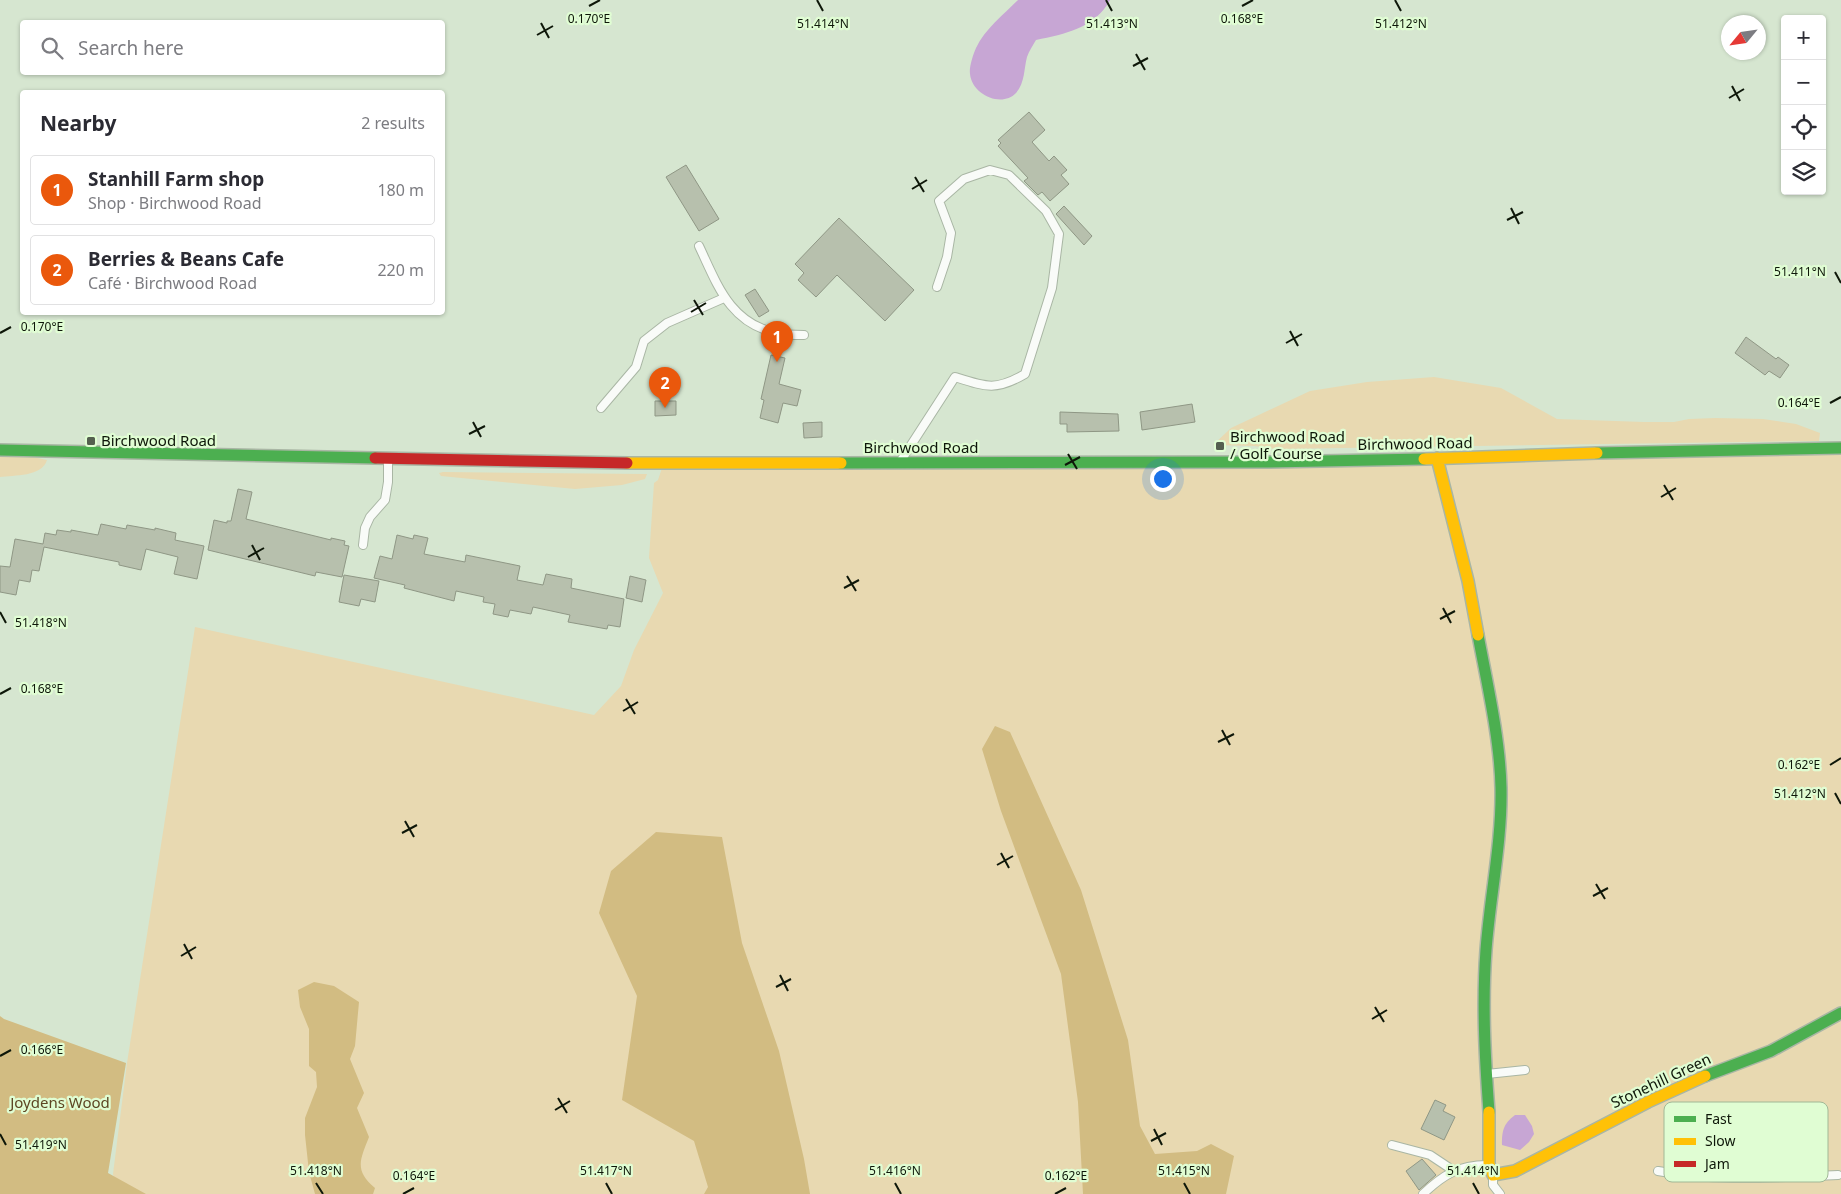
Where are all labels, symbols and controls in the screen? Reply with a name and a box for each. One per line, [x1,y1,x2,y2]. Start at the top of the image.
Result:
text: 0.170°E [568,10,610,27]
text: 0.168°E [1221,10,1263,27]
text: 51.414°N [797,15,849,32]
text: 51.413°N [1086,15,1138,32]
text: 51.412°N [1375,15,1427,32]
north arrow [1721,15,1766,60]
map controls [1781,15,1826,195]
button: + [1781,15,1826,60]
search box [20,20,445,75]
icon: search [38,34,66,62]
text: Search here [78,35,184,61]
button: − [1781,60,1826,105]
button: locate [1781,105,1826,150]
text: Nearby [40,109,116,137]
text: 2 results [361,112,425,134]
button: layers [1781,150,1826,195]
text: Stanhill Farm shop [88,166,264,192]
text: 1 [52,179,62,201]
text: 180 m [377,179,424,201]
text: Shop · Birchwood Road [88,192,262,214]
text: Berries & Beans Cafe [88,246,284,272]
text: 2 [52,259,62,281]
text: 220 m [377,259,424,281]
text: 51.411°N [1774,263,1826,280]
text: Café · Birchwood Road [88,272,257,294]
text: 0.170°E [21,318,63,335]
pin: 1 [761,321,793,362]
pin: 2 [649,367,681,408]
text: 0.164°E [1778,394,1820,411]
place label: Birchwood Road / Golf Course [1230,426,1345,463]
place label: Birchwood Road [101,430,216,450]
street label: Birchwood Road [1357,432,1473,454]
marker: Birchwood Road [85,435,97,447]
street label: Birchwood Road [863,437,979,457]
marker: Birchwood Road / Golf Course [1214,440,1226,452]
your location [1150,466,1176,492]
text: 51.418°N [15,614,67,631]
text: 0.168°E [21,680,63,697]
text: 0.162°E [1778,756,1820,773]
text: 51.412°N [1774,785,1826,802]
text: 0.166°E [21,1041,63,1058]
street label: Stonehill Green [1607,1048,1714,1112]
park label: Joydens Wood [8,1092,110,1112]
legend [1664,1102,1828,1182]
text: Fast [1705,1109,1732,1128]
text: Slow [1705,1131,1736,1150]
text: 51.419°N [15,1136,67,1153]
text: Jam [1703,1154,1730,1173]
text: 51.418°N [290,1162,342,1179]
text: 51.417°N [580,1162,632,1179]
text: 51.416°N [869,1162,921,1179]
text: 51.415°N [1158,1162,1210,1179]
text: 51.414°N [1447,1162,1499,1179]
text: 0.164°E [393,1167,435,1184]
text: 0.162°E [1045,1167,1087,1184]

